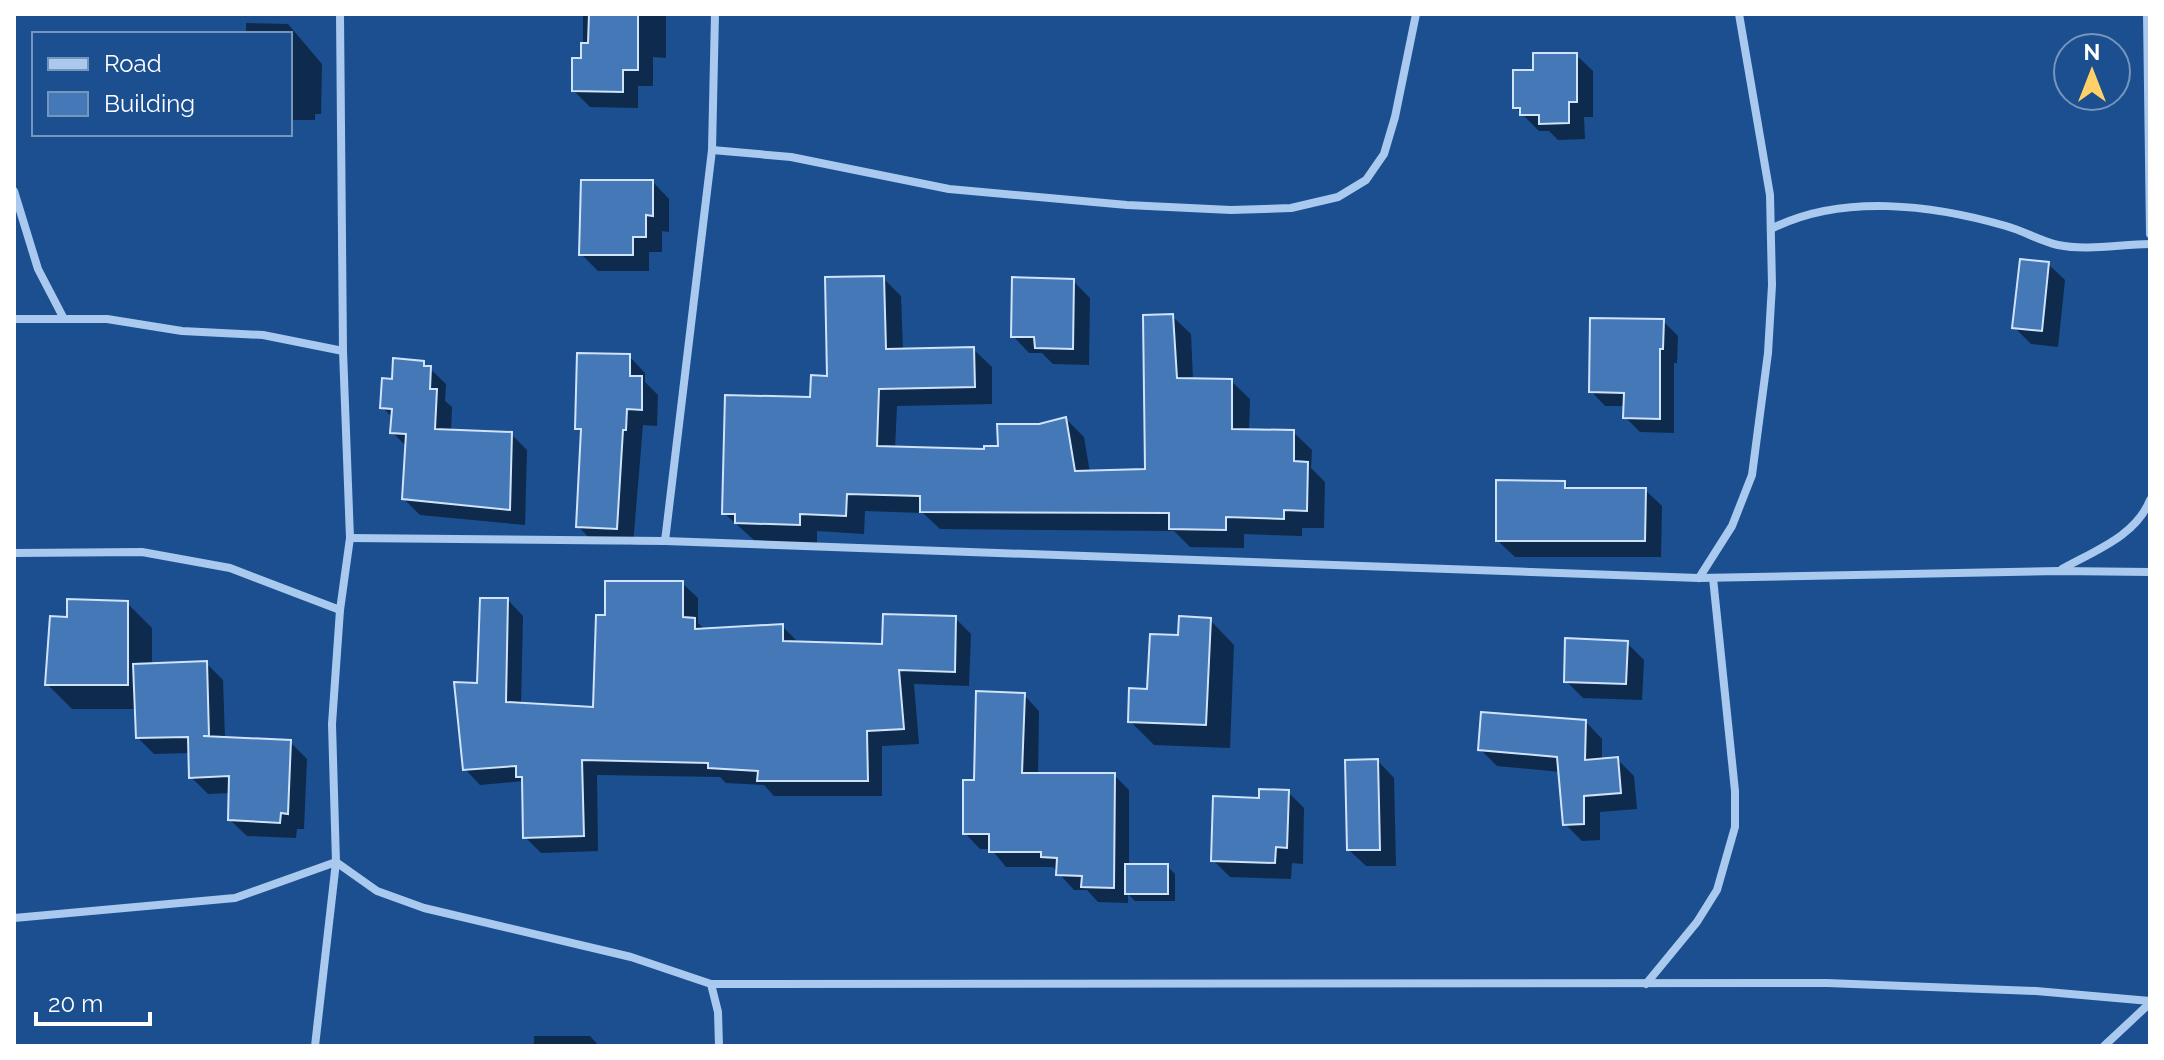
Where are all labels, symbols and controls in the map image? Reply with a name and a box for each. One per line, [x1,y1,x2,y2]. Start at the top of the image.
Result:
legend [32,32,292,136]
north arrow [2052,32,2132,112]
text: N [2084,39,2100,65]
text: Road [104,49,162,78]
text: Building [104,89,195,118]
scale bar [36,976,150,1026]
text: 20 m [48,989,103,1018]

